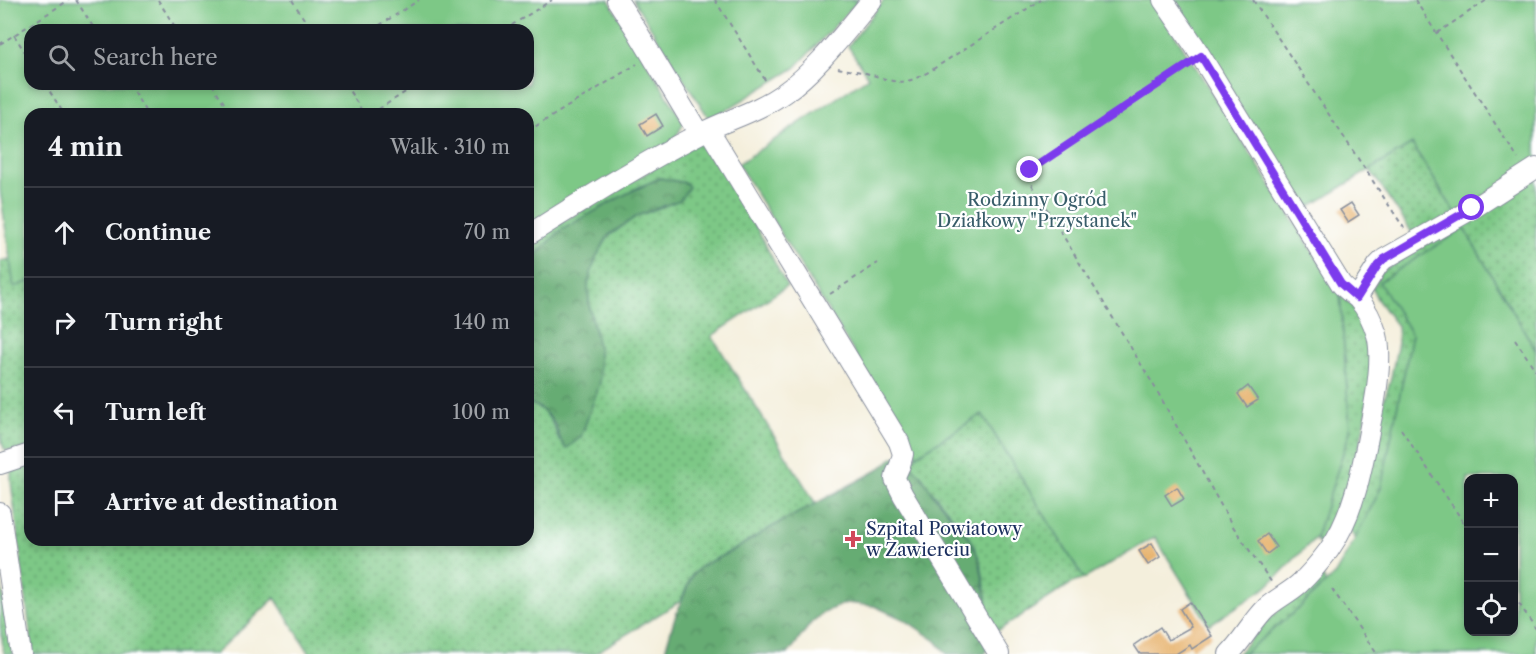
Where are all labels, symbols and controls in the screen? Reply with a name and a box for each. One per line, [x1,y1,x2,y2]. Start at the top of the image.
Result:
search box [24,24,534,90]
icon: search [45,41,78,74]
text: Search here [93,44,218,71]
text: 4 min [48,131,123,163]
text: Walk · 310 m [390,135,510,159]
route end [1016,156,1042,182]
park label: Rodzinny Ogród Działkowy "Przystanek" [937,189,1137,232]
route start [1458,194,1484,220]
icon: ahead [48,216,81,249]
text: Continue [105,219,211,246]
text: 70 m [464,220,510,244]
icon: right [48,306,81,339]
text: Turn right [105,309,223,336]
text: 140 m [453,310,510,334]
icon: left [48,396,81,429]
text: Turn left [105,399,206,426]
text: 100 m [452,400,510,424]
map controls [1464,474,1518,636]
button: + [1464,474,1518,528]
icon: arrive [48,486,81,519]
text: Arrive at destination [105,489,338,516]
place label: Szpital Powiatowy w Zawierciu [865,518,1023,561]
button: − [1464,528,1518,582]
marker: Szpital Powiatowy w Zawierciu [844,530,862,548]
button: locate [1464,582,1518,636]

